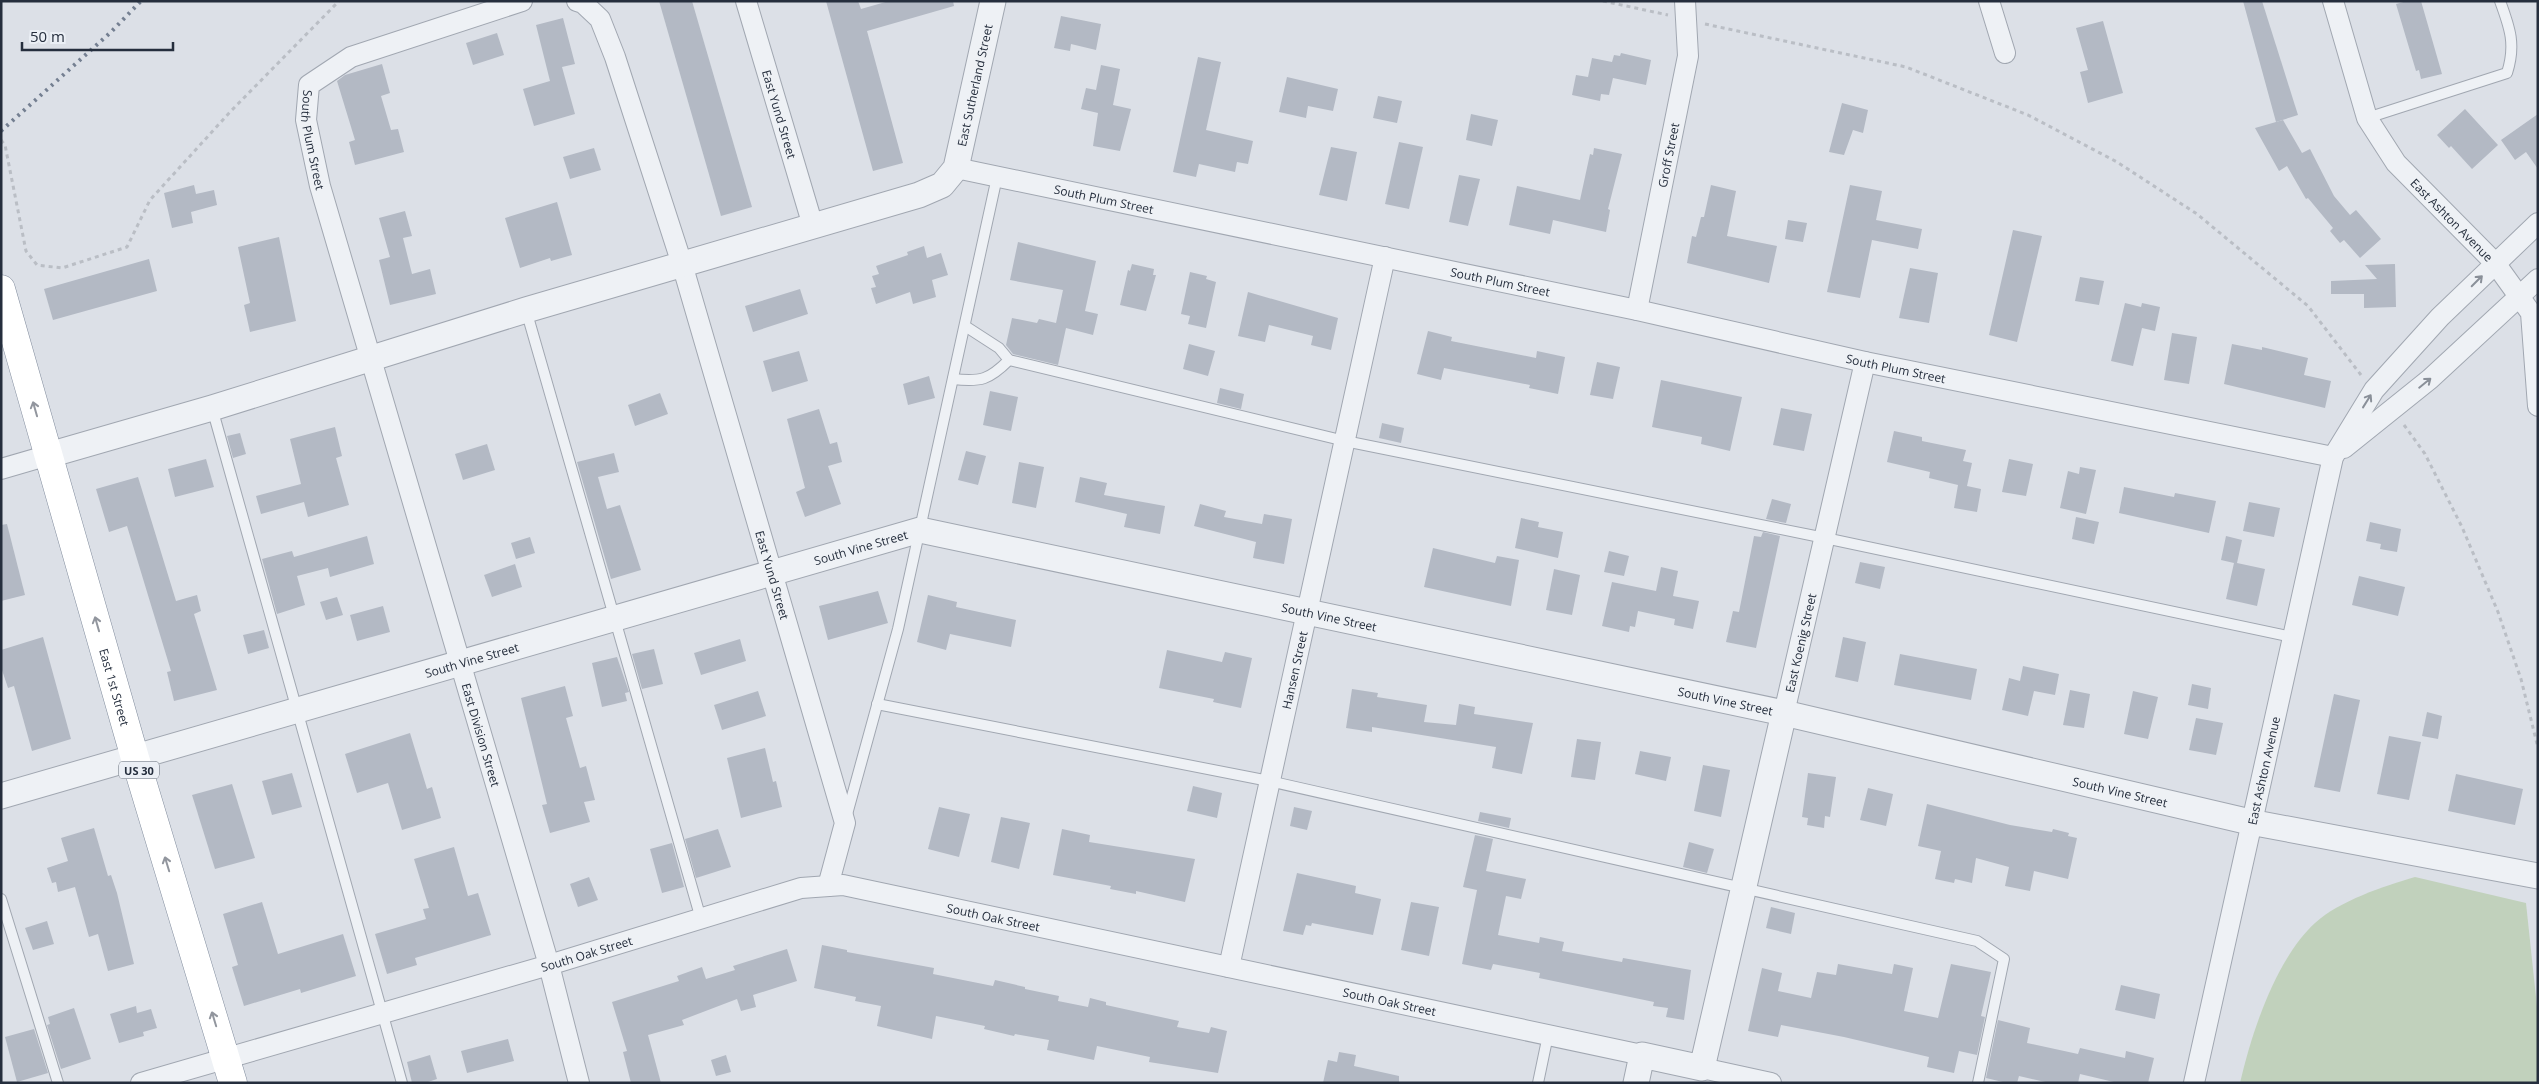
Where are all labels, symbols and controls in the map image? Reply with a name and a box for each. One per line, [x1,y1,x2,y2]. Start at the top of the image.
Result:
scale bar [22,20,174,52]
street label: East Sutherland Street [953,22,996,148]
text: 50 m [30,26,65,46]
street label: East Yund Street [758,68,801,161]
street label: South Plum Street [297,89,329,192]
street label: Groff Street [1653,121,1683,189]
street label: East Ashton Avenue [2407,174,2497,265]
street label: South Plum Street [1052,180,1155,217]
street label: South Plum Street [1449,263,1552,300]
one-way arrow [2471,275,2483,287]
street label: South Plum Street [1844,349,1947,387]
one-way arrow [2419,378,2432,389]
one-way arrow [2362,394,2373,408]
one-way arrow [29,401,39,417]
street label: South Vine Street [812,526,910,569]
street label: East Yund Street [752,528,794,621]
street label: East Koenig Street [1781,592,1820,694]
street label: South Vine Street [1280,598,1378,635]
one-way arrow [92,616,101,632]
street label: Hansen Street [1277,629,1311,711]
street label: South Vine Street [423,638,521,681]
street label: East 1st Street [96,646,134,728]
street label: East Division Street [458,681,505,789]
street label: South Vine Street [1676,682,1775,719]
street label: East Ashton Avenue [2243,714,2284,827]
road number: US 30 [119,762,159,778]
street label: South Vine Street [2071,772,2169,811]
one-way arrow [162,856,172,872]
street label: South Oak Street [945,899,1042,935]
street label: South Oak Street [539,932,634,975]
street label: South Oak Street [1341,983,1438,1019]
one-way arrow [208,1012,218,1028]

